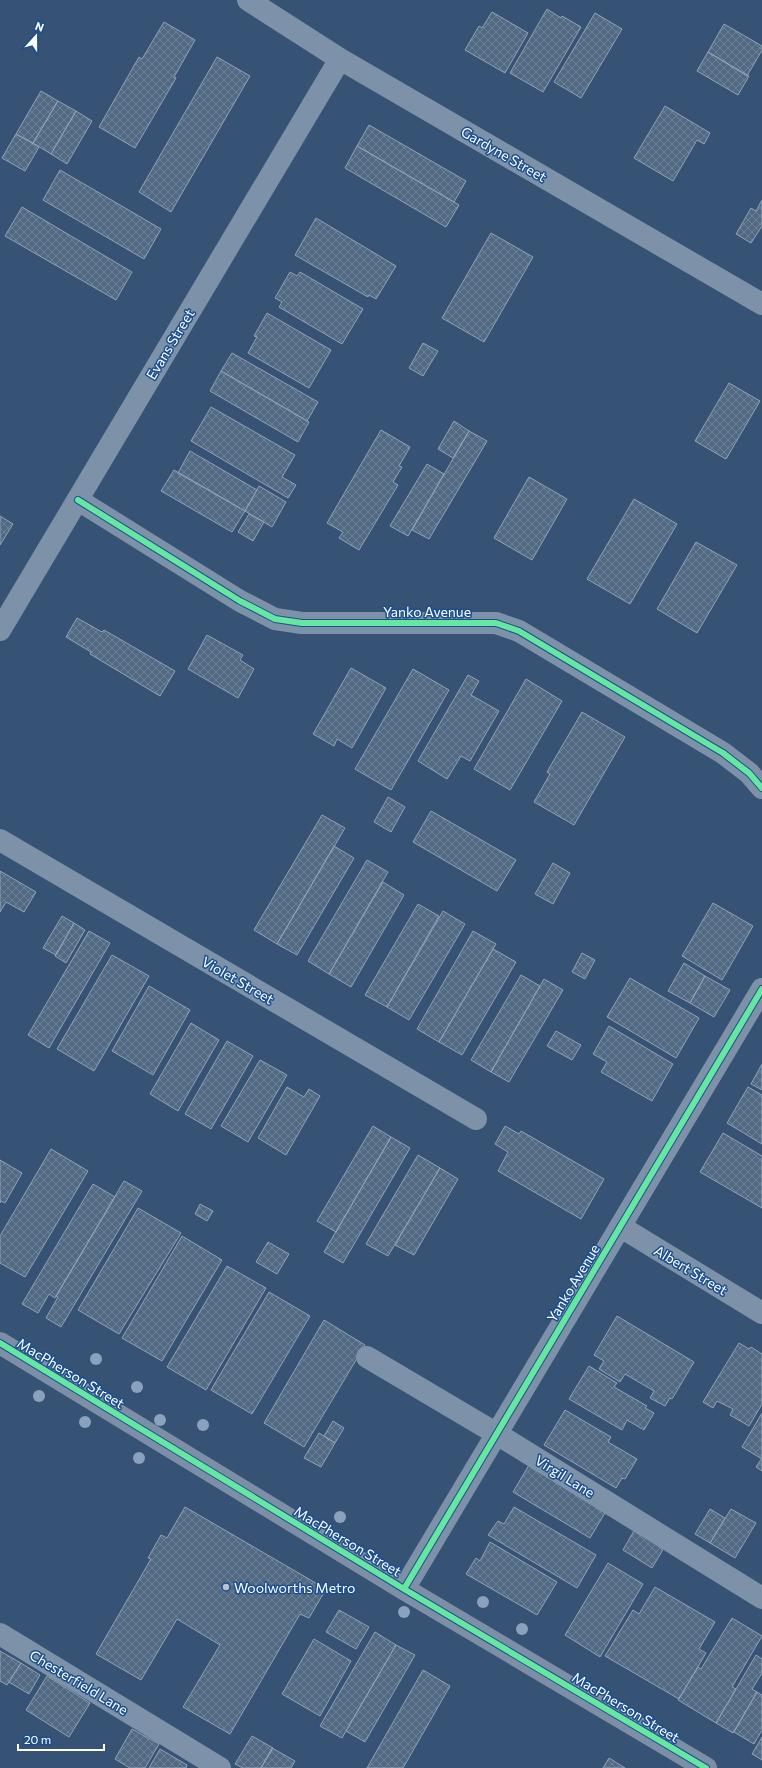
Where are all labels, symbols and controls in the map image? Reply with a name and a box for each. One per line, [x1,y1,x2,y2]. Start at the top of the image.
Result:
north arrow [16,16,56,56]
text: N [34,19,46,34]
street label: Gardyne Street [458,123,550,185]
street label: Evans Street [142,306,198,382]
street label: Yanko Avenue [383,603,471,620]
street label: Violet Street [199,953,277,1008]
street label: Yanko Avenue [543,1241,603,1325]
street label: Albert Street [651,1241,731,1299]
street label: MacPherson Street [14,1334,128,1412]
street label: Virgil Lane [532,1451,598,1501]
street label: MacPherson Street [291,1502,405,1580]
place label: Woolworths Metro [234,1579,355,1596]
marker: Woolworths Metro [221,1582,231,1592]
street label: Chesterfield Lane [27,1646,131,1718]
street label: MacPherson Street [569,1668,683,1746]
scale bar [18,1726,104,1752]
text: 20 m [24,1732,51,1746]

